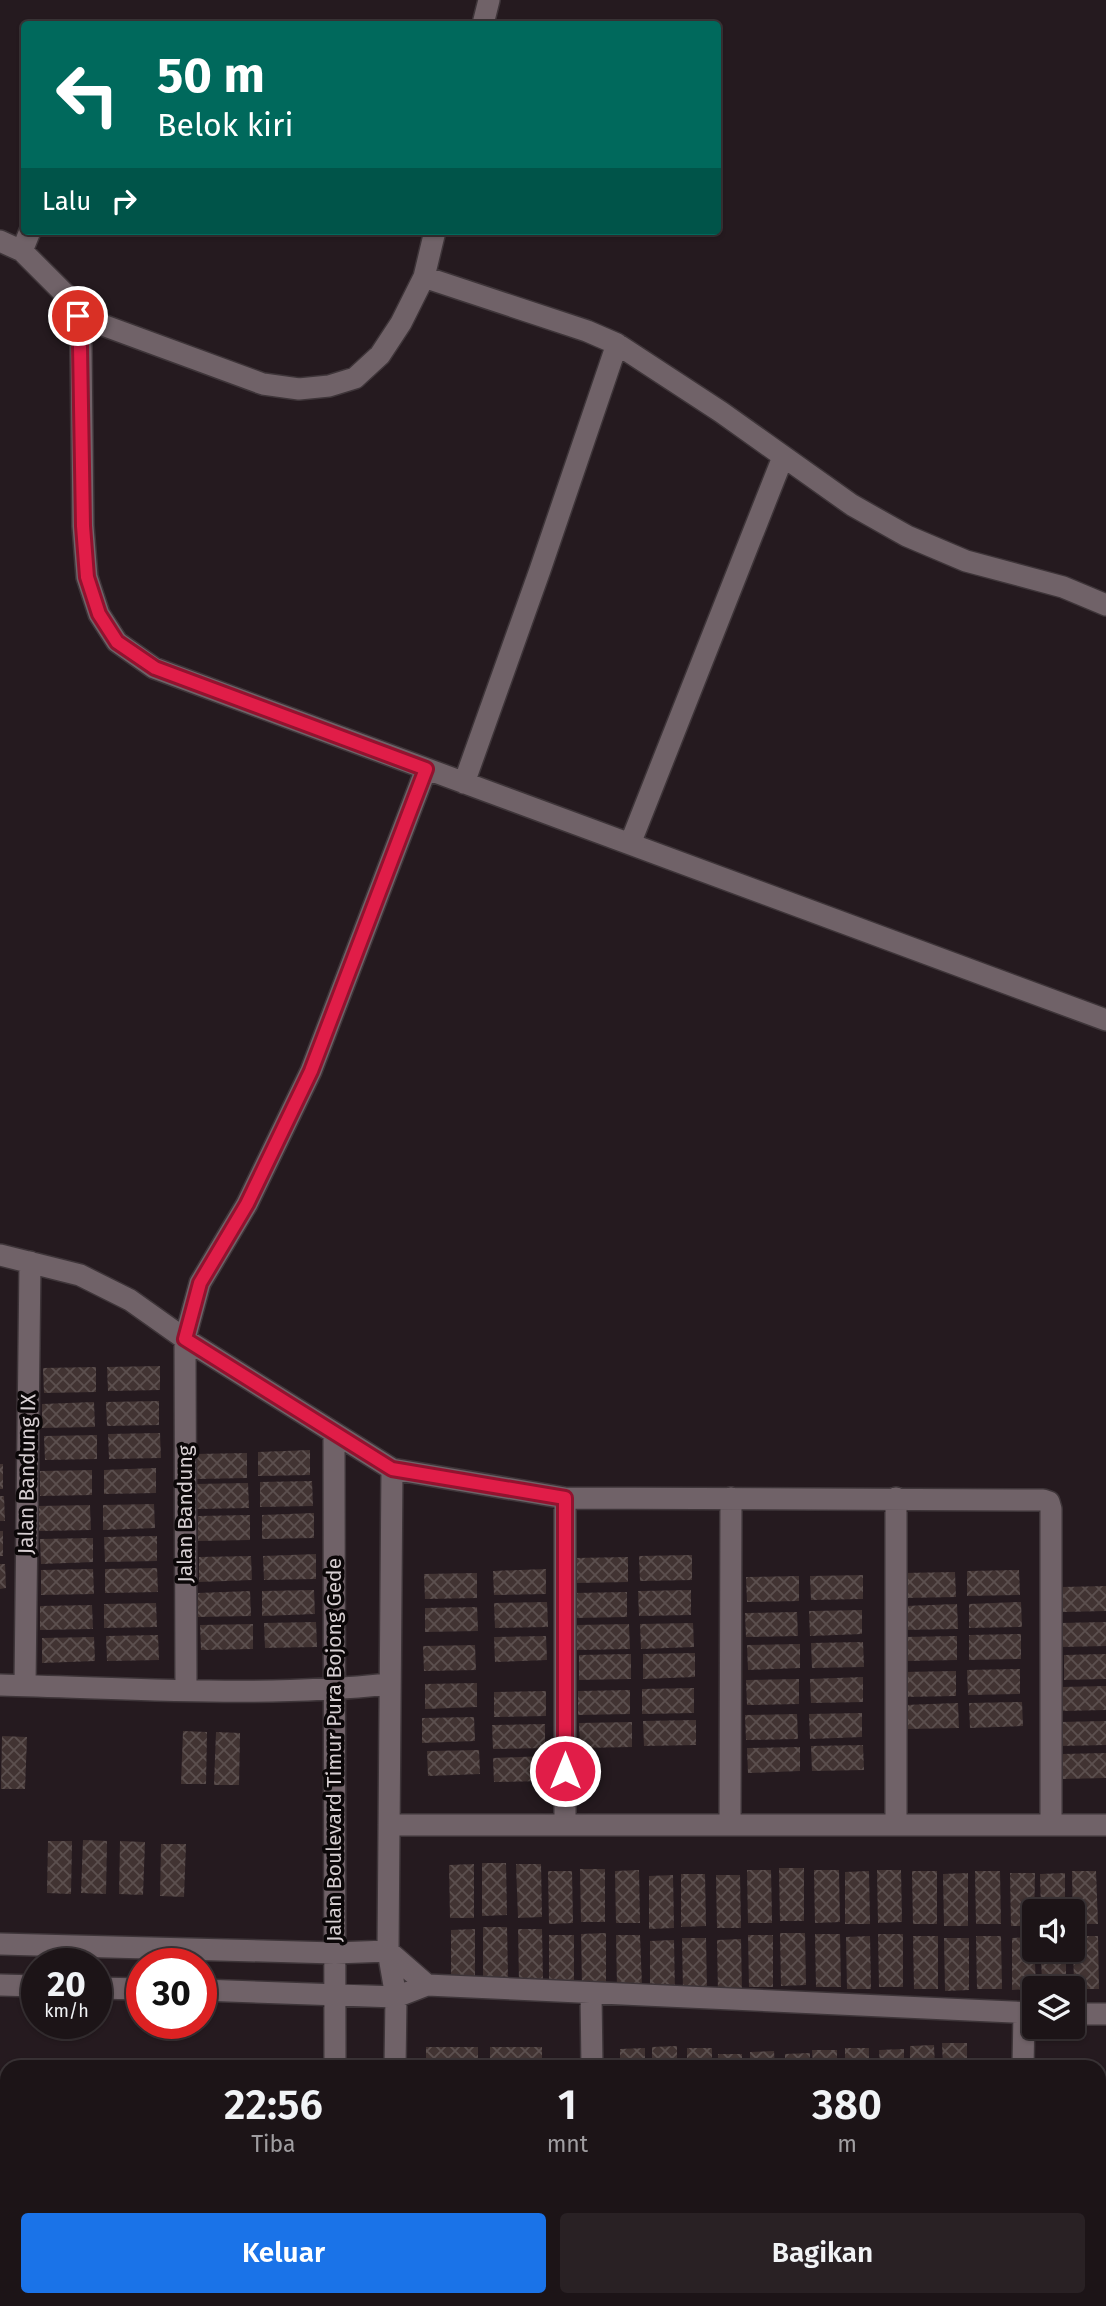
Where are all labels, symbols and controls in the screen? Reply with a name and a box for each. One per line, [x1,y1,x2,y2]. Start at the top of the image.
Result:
text: 50 m [157,46,265,105]
icon: left [42,49,133,140]
text: Belok kiri [157,106,293,144]
icon: right [105,182,143,220]
text: Lalu [42,186,91,217]
pin [48,286,108,346]
icon: arrive [59,297,97,335]
street label: Jalan Bandung IX [13,1393,41,1555]
street label: Jalan Bandung [172,1445,198,1583]
street label: Jalan Boulevard Timur Pura Bojong Gede [321,1558,347,1942]
position arrow [528,1734,602,1808]
map controls [1022,1899,1085,2039]
button: sound [1022,1899,1085,1962]
speed limit sign: 30 [126,1948,217,2039]
text: 20 [47,1963,86,2005]
button: layers [1022,1976,1085,2039]
text: km/h [44,2000,89,2022]
text: 22:56 [224,2080,323,2130]
text: 1 [558,2080,577,2130]
text: 380 [812,2080,882,2130]
text: Tiba [251,2130,295,2158]
text: mnt [547,2130,588,2158]
text: m [837,2130,857,2158]
button: Keluar [21,2213,546,2293]
button: Bagikan [560,2213,1085,2293]

